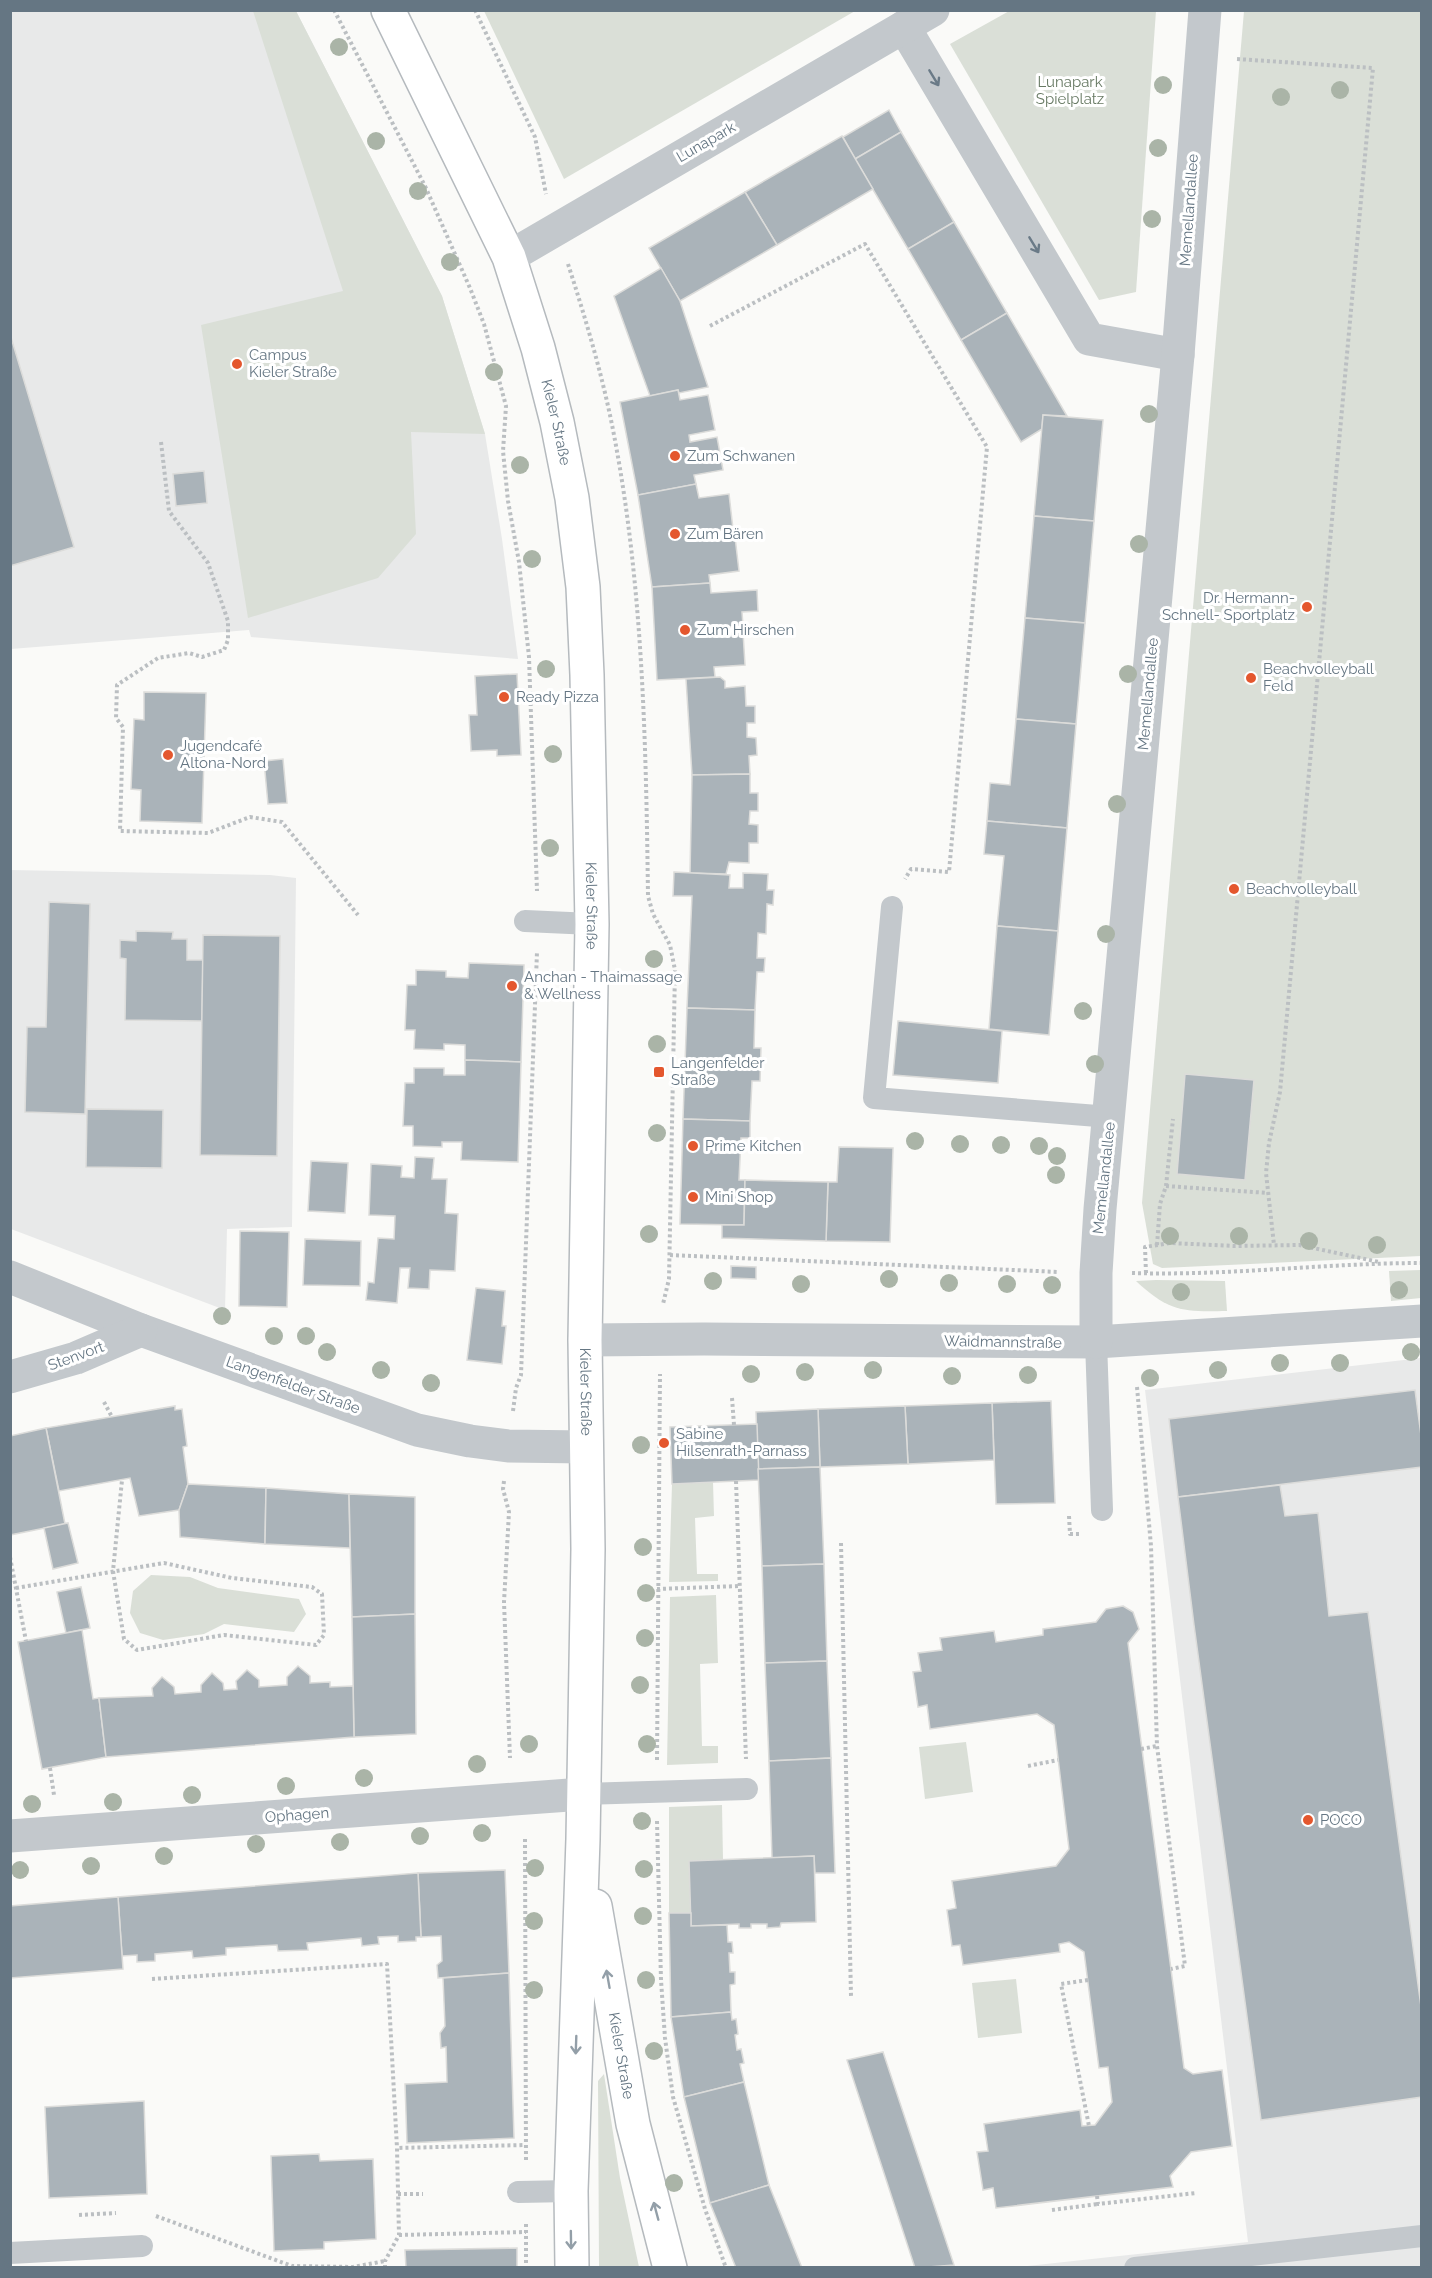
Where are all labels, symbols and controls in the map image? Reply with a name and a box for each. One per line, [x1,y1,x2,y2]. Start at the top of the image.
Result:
one-way arrow [928,69,940,86]
park label: Lunapark Spielplatz [1036,73,1104,108]
street label: Lunapark [673,118,739,166]
street label: Memellandallee [1176,153,1202,267]
one-way arrow [1028,236,1040,253]
place label: Campus Kieler Straße [249,346,337,381]
marker: Campus Kieler Straße [230,357,244,371]
street label: Kieler Straße [537,377,574,467]
place label: Zum Schwanen [687,447,795,465]
marker: Zum Schwanen [668,449,682,463]
place label: Zum Bären [687,525,764,543]
marker: Zum Bären [668,527,682,541]
place label: Dr. Hermann- Schnell- Sportplatz [1162,589,1295,624]
marker: Dr. Hermann- Schnell- Sportplatz [1300,600,1314,614]
place label: Zum Hirschen [697,621,794,639]
marker: Zum Hirschen [678,623,692,637]
street label: Memellandallee [1134,637,1162,751]
place label: Beachvolleyball Feld [1263,660,1375,695]
marker: Beachvolleyball Feld [1244,671,1258,685]
place label: Ready Pizza [516,688,599,706]
marker: Ready Pizza [497,690,511,704]
place label: Jugendcafé Altona-Nord [180,737,266,772]
marker: Jugendcafé Altona-Nord [161,748,175,762]
street label: Kieler Straße [582,862,601,950]
place label: Beachvolleyball [1246,880,1358,898]
marker: Beachvolleyball [1227,882,1241,896]
place label: Anchan - Thaimassage & Wellness [524,968,683,1003]
marker: Anchan - Thaimassage & Wellness [505,979,519,993]
place label: Langenfelder Straße [671,1054,765,1089]
marker: Langenfelder Straße [652,1065,666,1079]
street label: Memellandallee [1089,1121,1119,1235]
place label: Prime Kitchen [705,1137,802,1155]
marker: Prime Kitchen [686,1139,700,1153]
place label: Mini Shop [705,1188,773,1206]
marker: Mini Shop [686,1190,700,1204]
street label: Waidmannstraße [944,1332,1062,1352]
street label: Stenvort [46,1338,106,1374]
street label: Kieler Straße [576,1348,595,1436]
street label: Langenfelder Straße [224,1352,363,1418]
place label: Sabine Hilsenrath-Parnass [676,1425,807,1460]
marker: Sabine Hilsenrath-Parnass [657,1436,671,1450]
street label: Ophagen [264,1804,330,1826]
place label: POCO [1320,1811,1362,1829]
marker: POCO [1301,1813,1315,1827]
one-way arrow [602,1970,613,1989]
street label: Kieler Straße [605,2011,638,2101]
one-way arrow [570,2034,582,2054]
one-way arrow [649,2202,661,2221]
one-way arrow [565,2229,577,2249]

